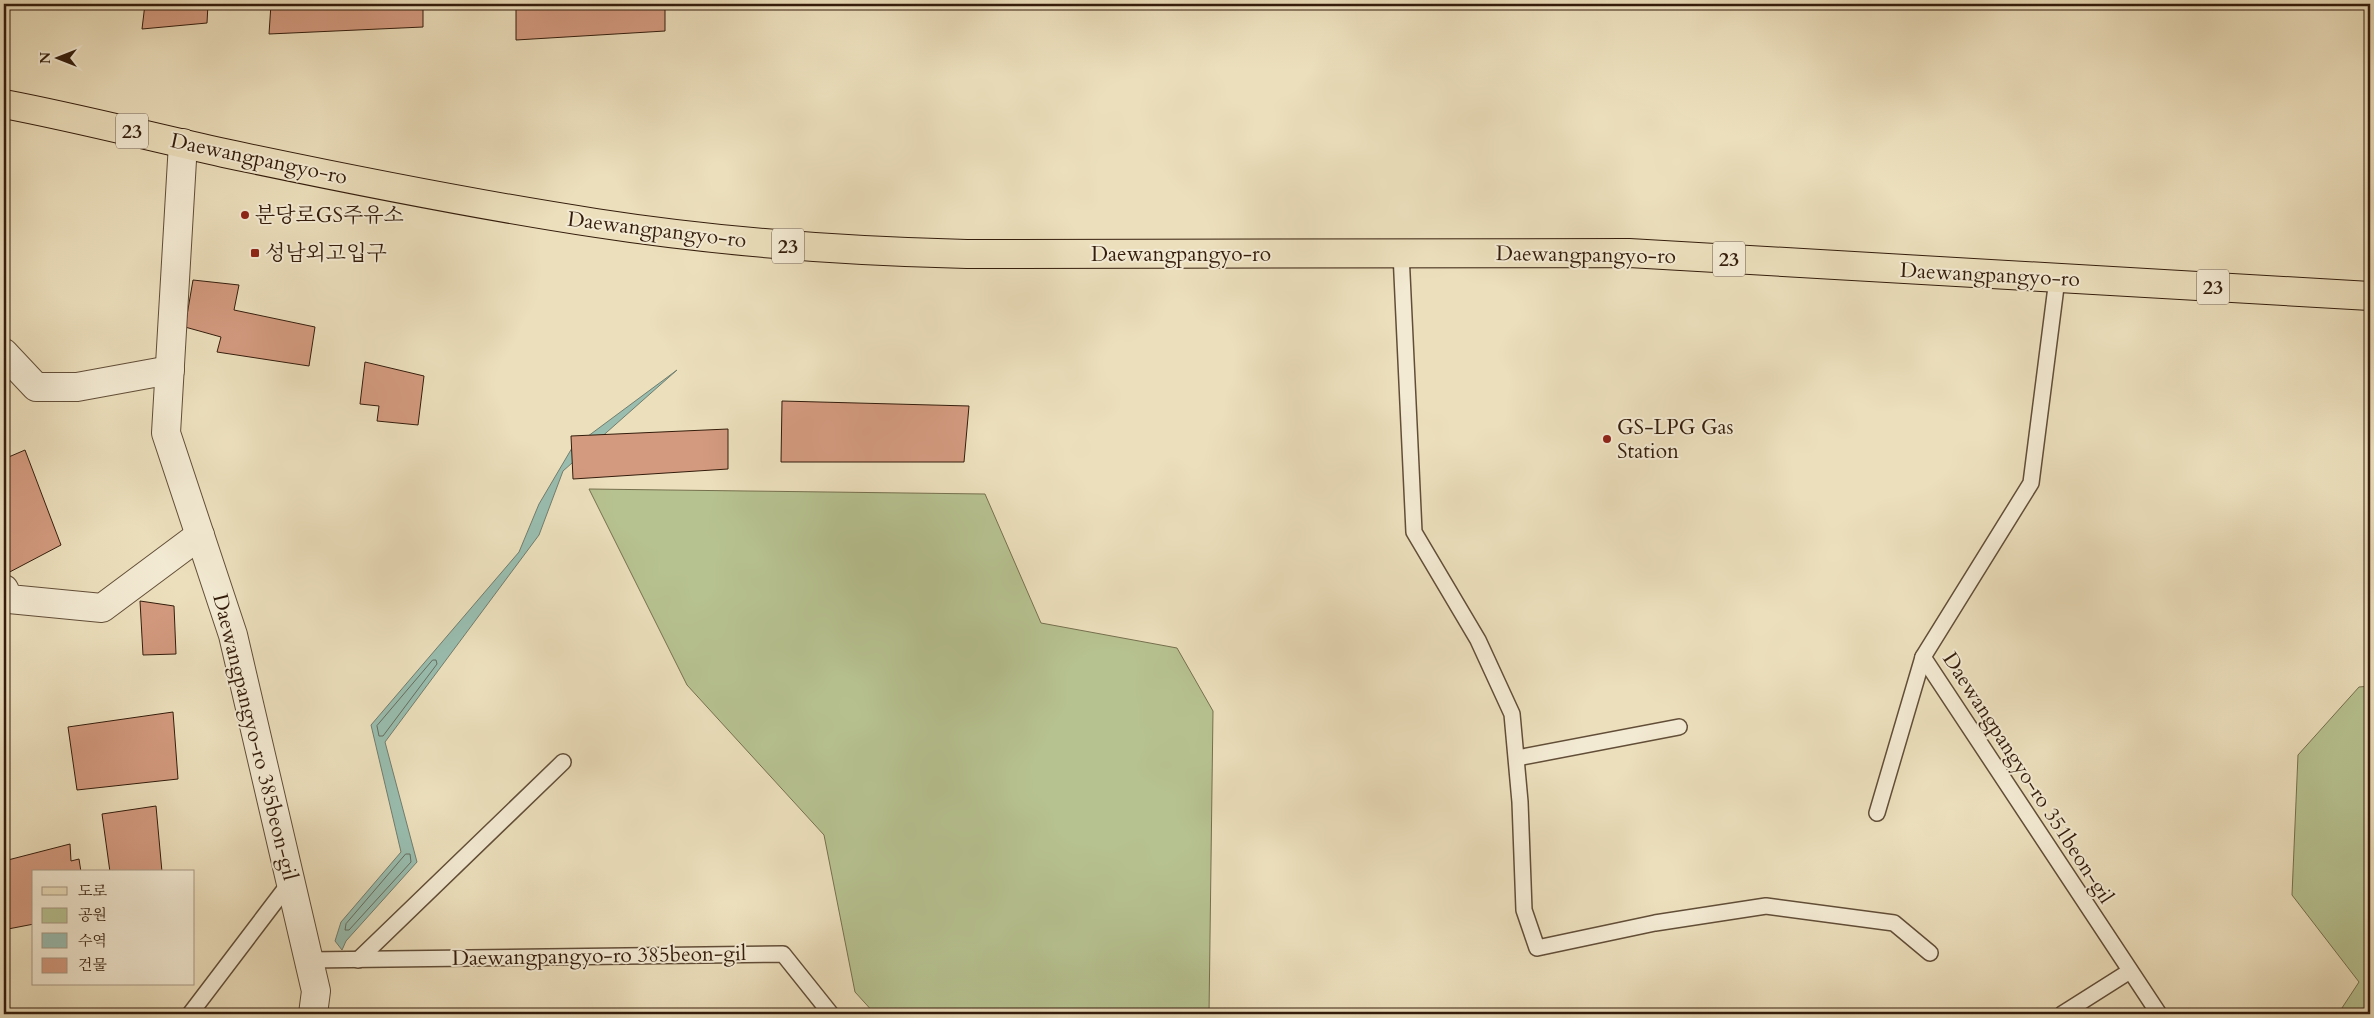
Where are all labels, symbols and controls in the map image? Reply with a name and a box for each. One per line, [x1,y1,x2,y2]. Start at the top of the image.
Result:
north arrow [32,32,82,82]
text: N [36,52,55,64]
road number: 23 [116,114,148,148]
street label: Daewangpangyo-ro [168,126,350,192]
place label: 분당로GS주유소 [255,201,404,230]
street label: Daewangpangyo-ro [566,205,748,255]
marker: 분당로GS주유소 [239,209,251,221]
road number: 23 [772,228,804,264]
place label: 성남외고입구 [265,239,387,268]
street label: Daewangpangyo-ro [1496,239,1676,271]
street label: Daewangpangyo-ro [1091,240,1271,269]
road number: 23 [1713,242,1745,276]
marker: 성남외고입구 [249,247,261,259]
street label: Daewangpangyo-ro [1899,256,2081,294]
road number: 23 [2197,270,2229,304]
place label: GS-LPG Gas Station [1617,413,1734,466]
marker: GS-LPG Gas Station [1601,433,1613,445]
street label: Daewangpangyo-ro 385beon-gil [205,591,305,883]
street label: Daewangpangyo-ro 351beon-gil [1936,647,2120,909]
legend [32,870,195,986]
text: 도로 [78,881,107,901]
text: 공원 [78,905,107,925]
text: 수역 [78,931,107,951]
street label: Daewangpangyo-ro 385beon-gil [452,939,746,973]
text: 건물 [78,955,107,975]

